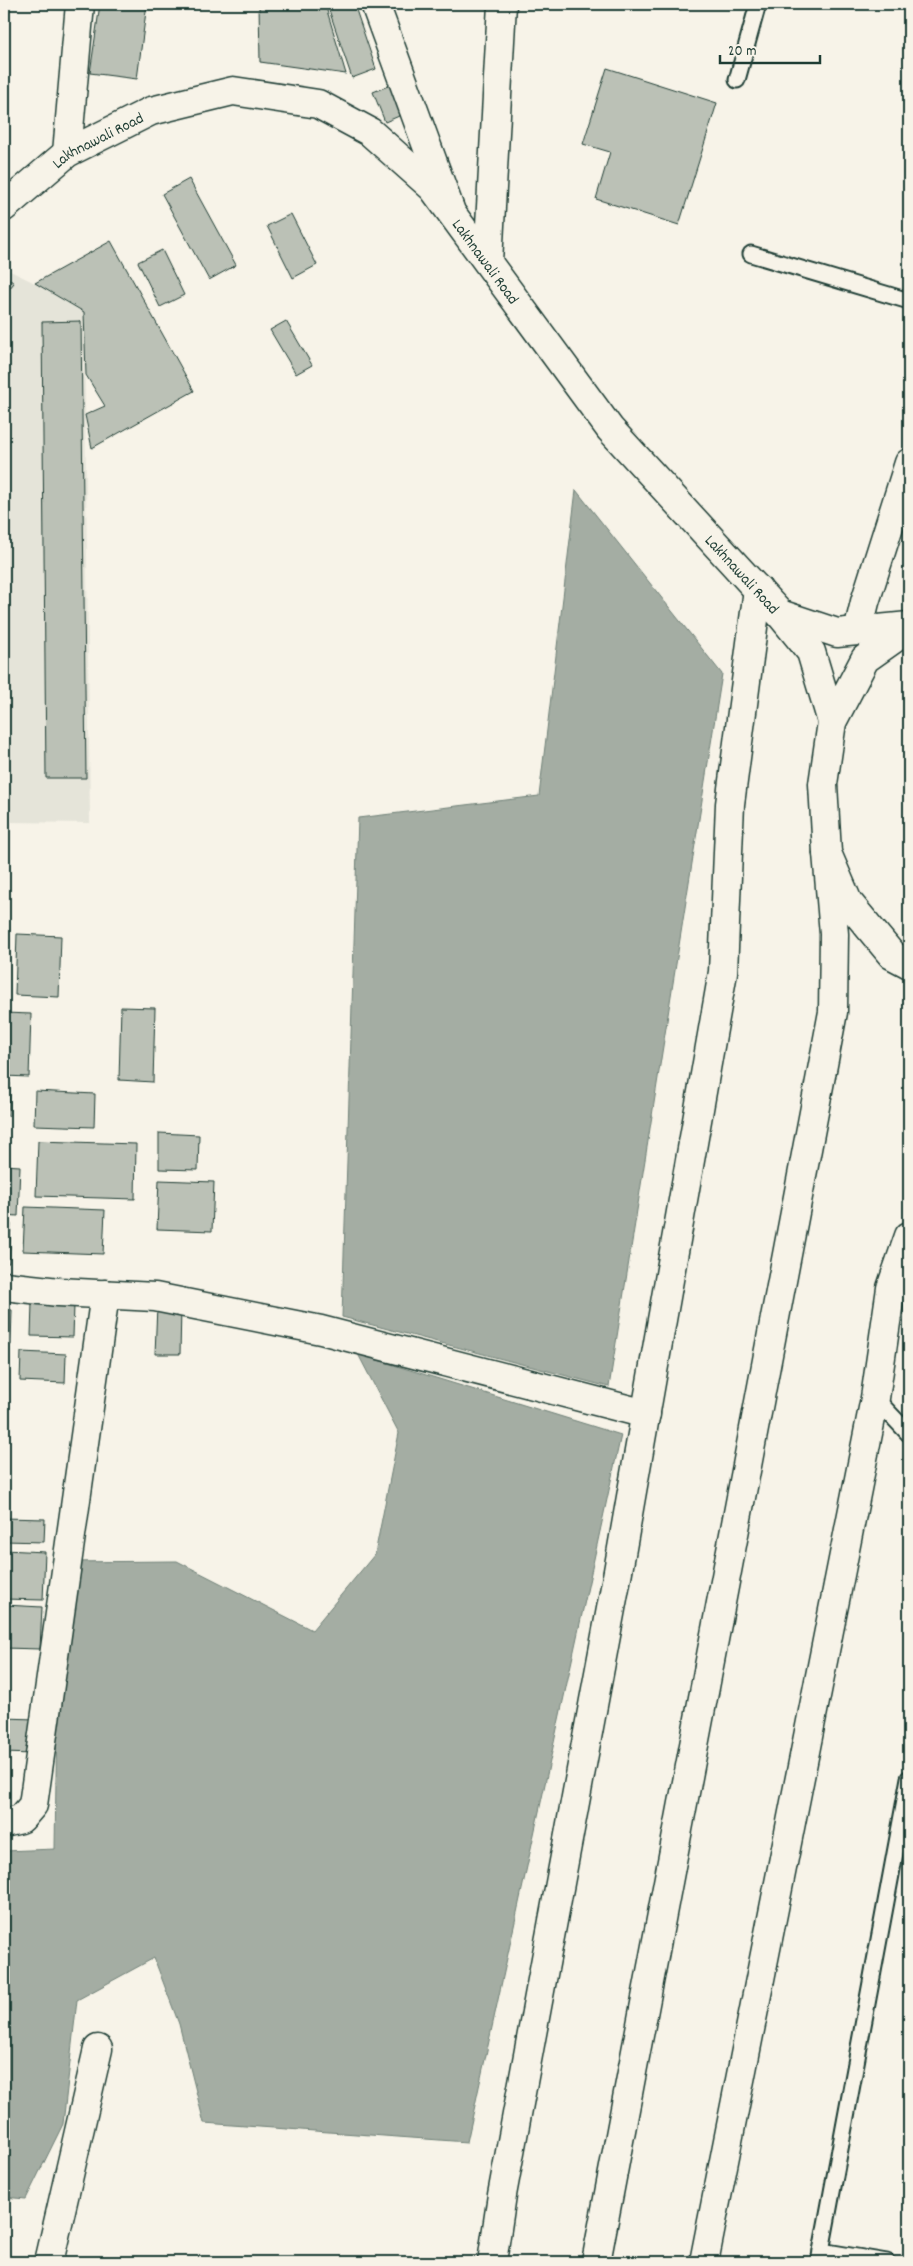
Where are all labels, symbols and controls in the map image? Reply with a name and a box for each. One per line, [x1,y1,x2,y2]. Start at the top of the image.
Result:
scale bar [720,32,820,64]
text: 20 m [728,41,756,63]
street label: Lakhnawali Road [48,108,148,175]
street label: Lakhnawali Road [445,215,524,310]
street label: Lakhnawali Road [698,530,784,620]

